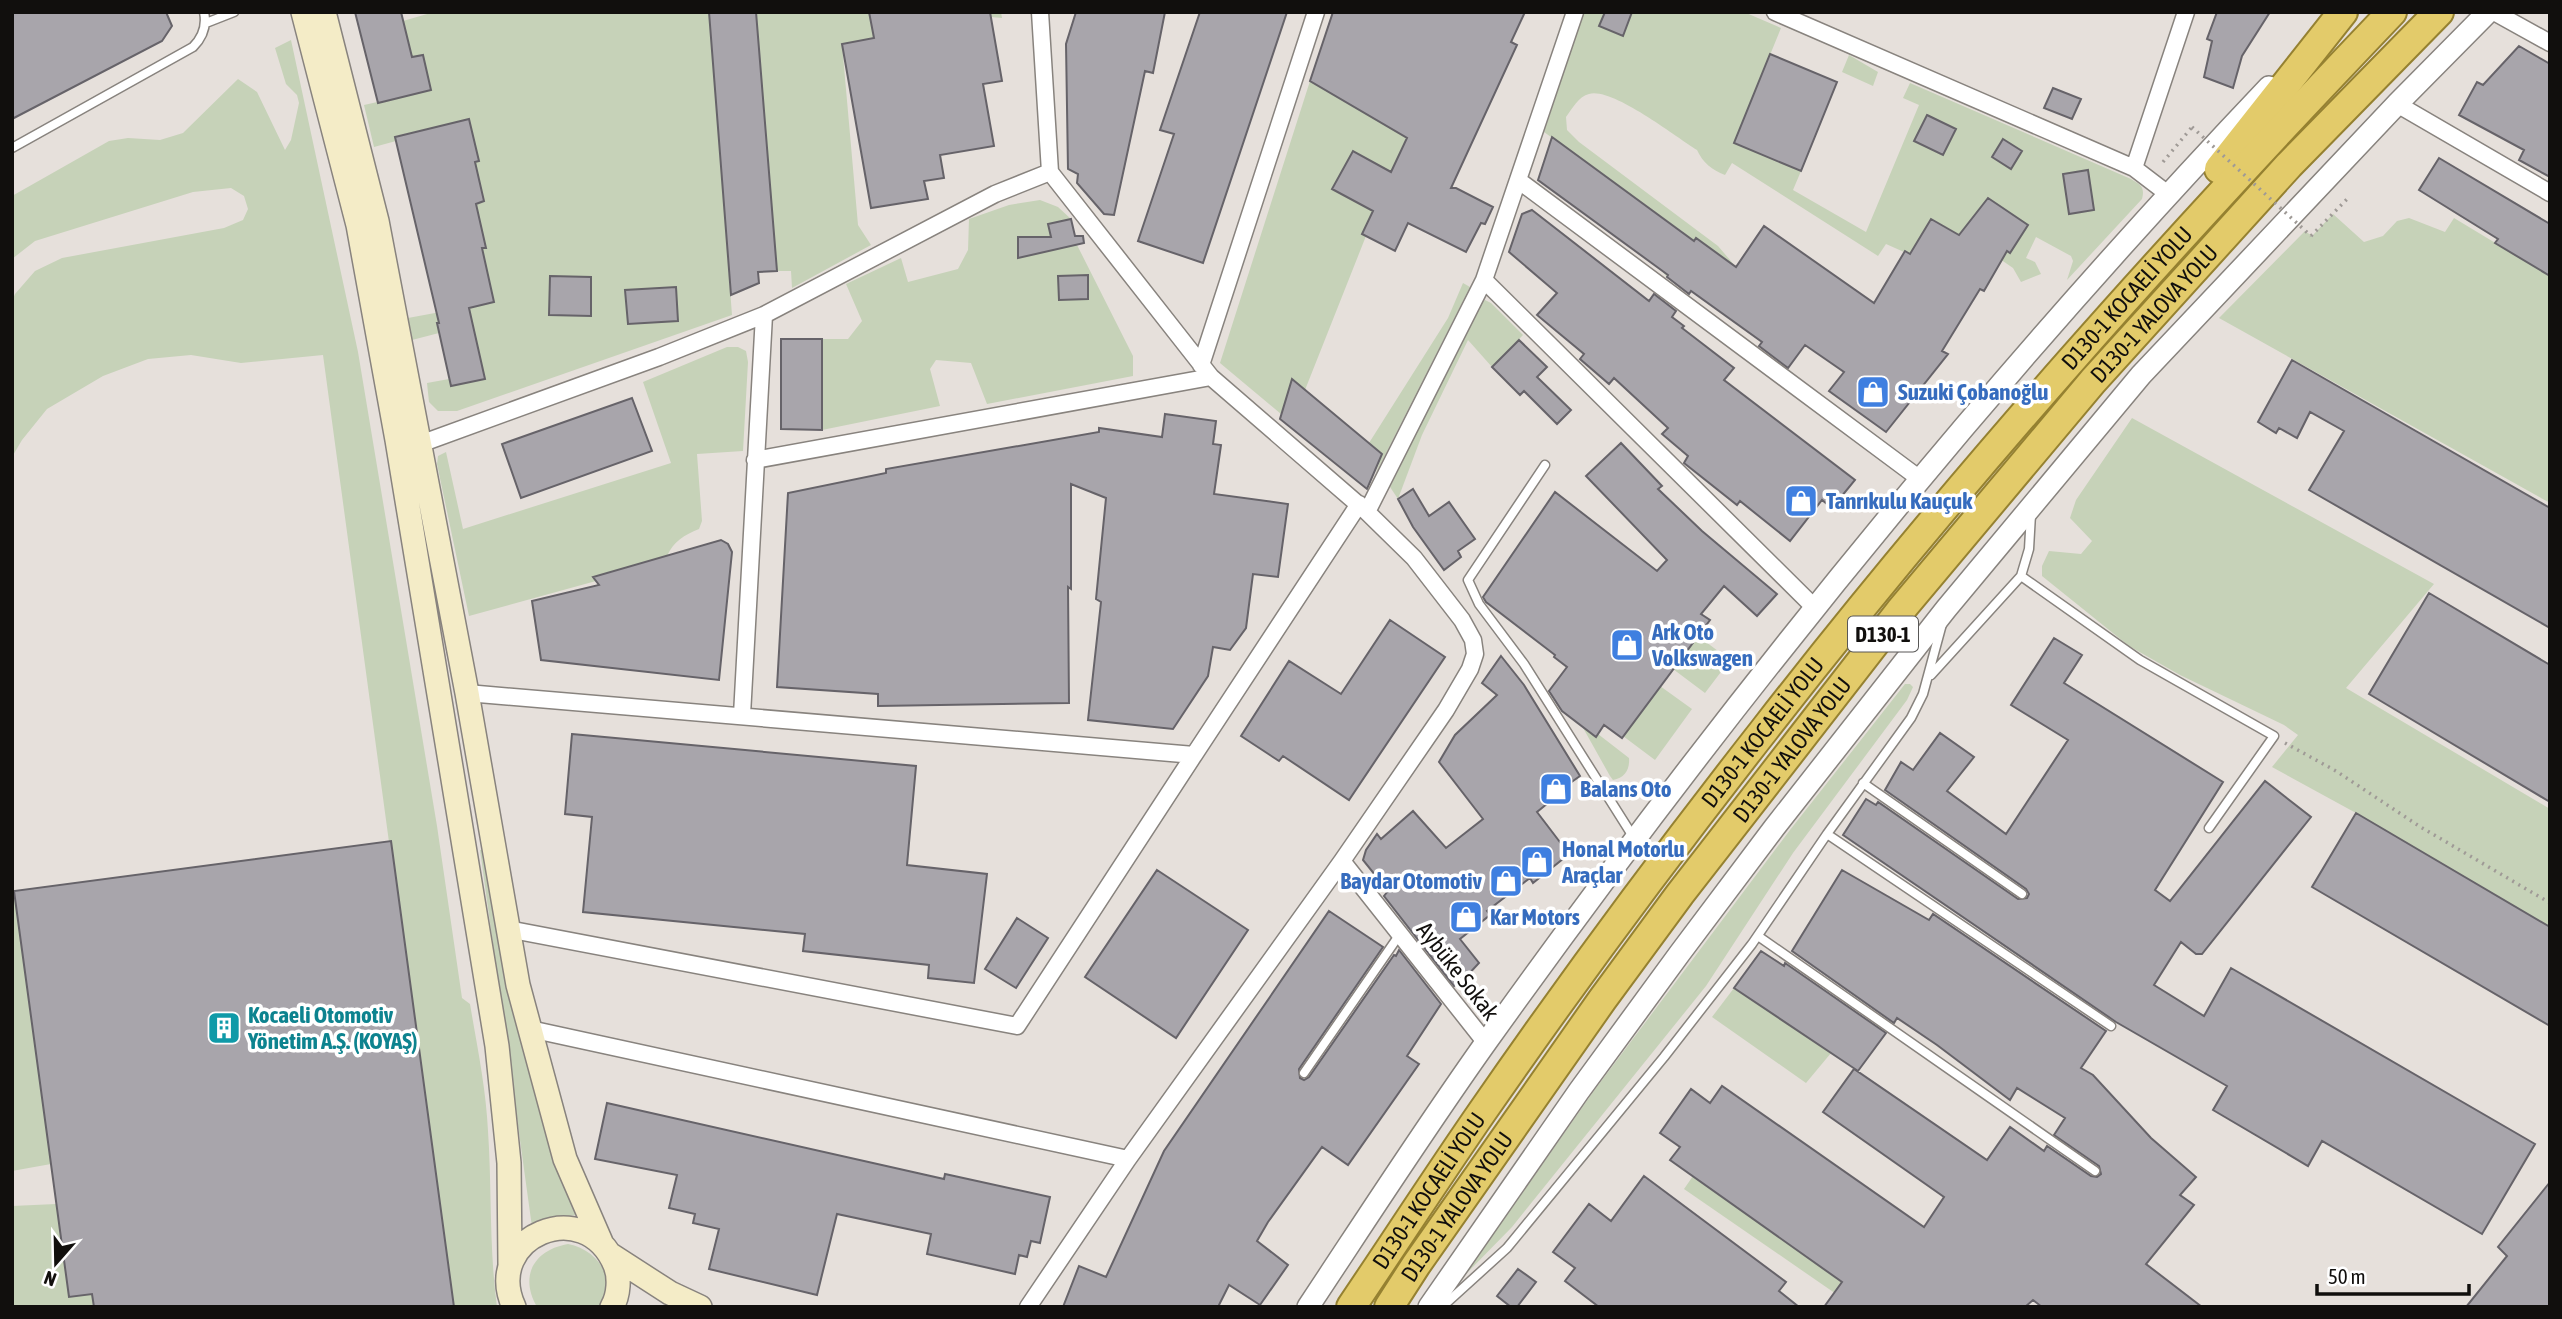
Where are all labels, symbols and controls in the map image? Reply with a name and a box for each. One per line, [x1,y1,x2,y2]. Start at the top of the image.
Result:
street label: D130-1 KOCAELİ YOLU [2056,221,2198,375]
street label: D130-1 YALOVA YOLU [2085,239,2223,388]
shop icon: Suzuki Çobanoğlu [1854,373,1892,411]
place label: Suzuki Çobanoğlu [1898,379,2048,405]
shop icon: Tanrıkulu Kauçuk [1782,482,1820,520]
place label: Tanrıkulu Kauçuk [1826,488,1973,514]
road number: D130-1 [1848,616,1918,652]
place label: Ark Oto Volkswagen [1651,619,1753,671]
shop icon: Ark Oto Volkswagen [1608,626,1646,664]
street label: D130-1 KOCAELİ YOLU [1696,652,1829,812]
street label: D130-1 YALOVA YOLU [1728,672,1857,827]
shop icon: Balans Oto [1537,770,1575,808]
place label: Balans Oto [1580,776,1672,802]
place label: Honal Motorlu Araçlar [1561,836,1685,888]
shop icon: Honal Motorlu Araçlar [1518,843,1556,881]
shop icon: Baydar Otomotiv [1487,862,1525,900]
place label: Baydar Otomotiv [1340,868,1483,894]
shop icon: Kar Motors [1447,898,1485,936]
place label: Kar Motors [1490,904,1580,930]
street label: Aybüke Sokak [1412,917,1504,1025]
place label: Kocaeli Otomotiv Yönetim A.Ş. (KOYAŞ) [247,1002,418,1054]
building icon: Kocaeli Otomotiv Yönetim A.Ş. (KOYAŞ) [205,1009,243,1047]
street label: D130-1 KOCAELİ YOLU [1367,1108,1491,1274]
street label: D130-1 YALOVA YOLU [1396,1127,1518,1287]
north arrow [21,1228,91,1298]
scale bar [2317,1252,2469,1296]
text: 50 m [2328,1264,2366,1288]
text: N [41,1267,59,1291]

